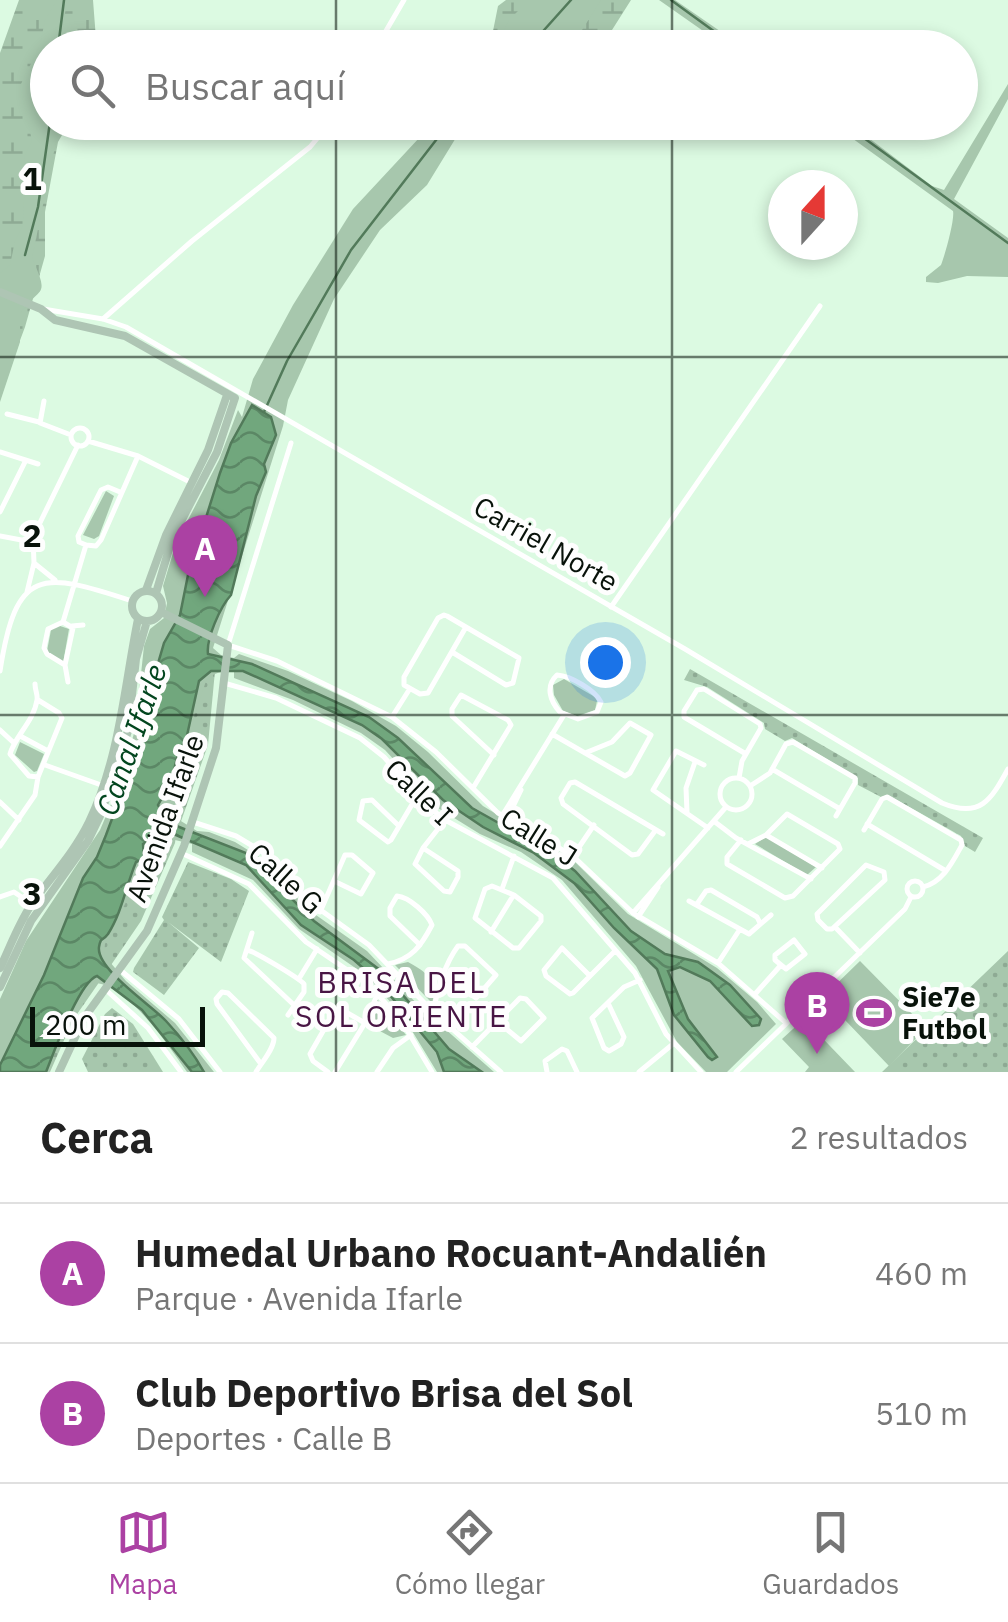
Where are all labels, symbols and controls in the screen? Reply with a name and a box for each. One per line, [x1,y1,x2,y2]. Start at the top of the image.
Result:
search box [30,30,978,140]
icon: search [65,58,120,113]
text: Buscar aquí [145,61,346,110]
text: 1 [22,157,42,199]
north arrow [768,170,858,260]
street label: Carriel Norte [468,487,625,600]
text: 2 [22,514,42,556]
pin: A [172,514,238,597]
your location [580,637,631,688]
water label: Canal Ifarle [87,659,175,820]
street label: Avenida Ifarle [117,729,212,907]
street label: Calle I [377,750,461,833]
street label: Calle J [494,799,585,874]
street label: Calle G [241,834,332,921]
text: 3 [22,872,42,914]
district label: BRISA DEL SOL ORIENTE [295,962,509,1035]
pin: B [784,972,850,1054]
place label: Sie7e Futbol [902,978,986,1047]
sports icon: Sie7e Futbol [855,994,893,1032]
scale bar [30,1002,205,1046]
text: 200 m [45,1006,126,1043]
text: Cerca [40,1110,153,1165]
text: 2 resultados [789,1116,968,1158]
text: Humedal Urbano Rocuant-Andalién [135,1228,767,1277]
text: A [62,1252,83,1294]
text: 460 m [875,1252,968,1294]
text: Parque · Avenida Ifarle [135,1277,463,1319]
text: Club Deportivo Brisa del Sol [135,1368,633,1417]
text: B [62,1392,83,1434]
text: 510 m [875,1392,968,1434]
text: Deportes · Calle B [135,1417,392,1459]
tab: Mapa [109,1505,178,1602]
tab: Cómo llegar [395,1505,545,1602]
tab: Guardados [762,1505,899,1602]

